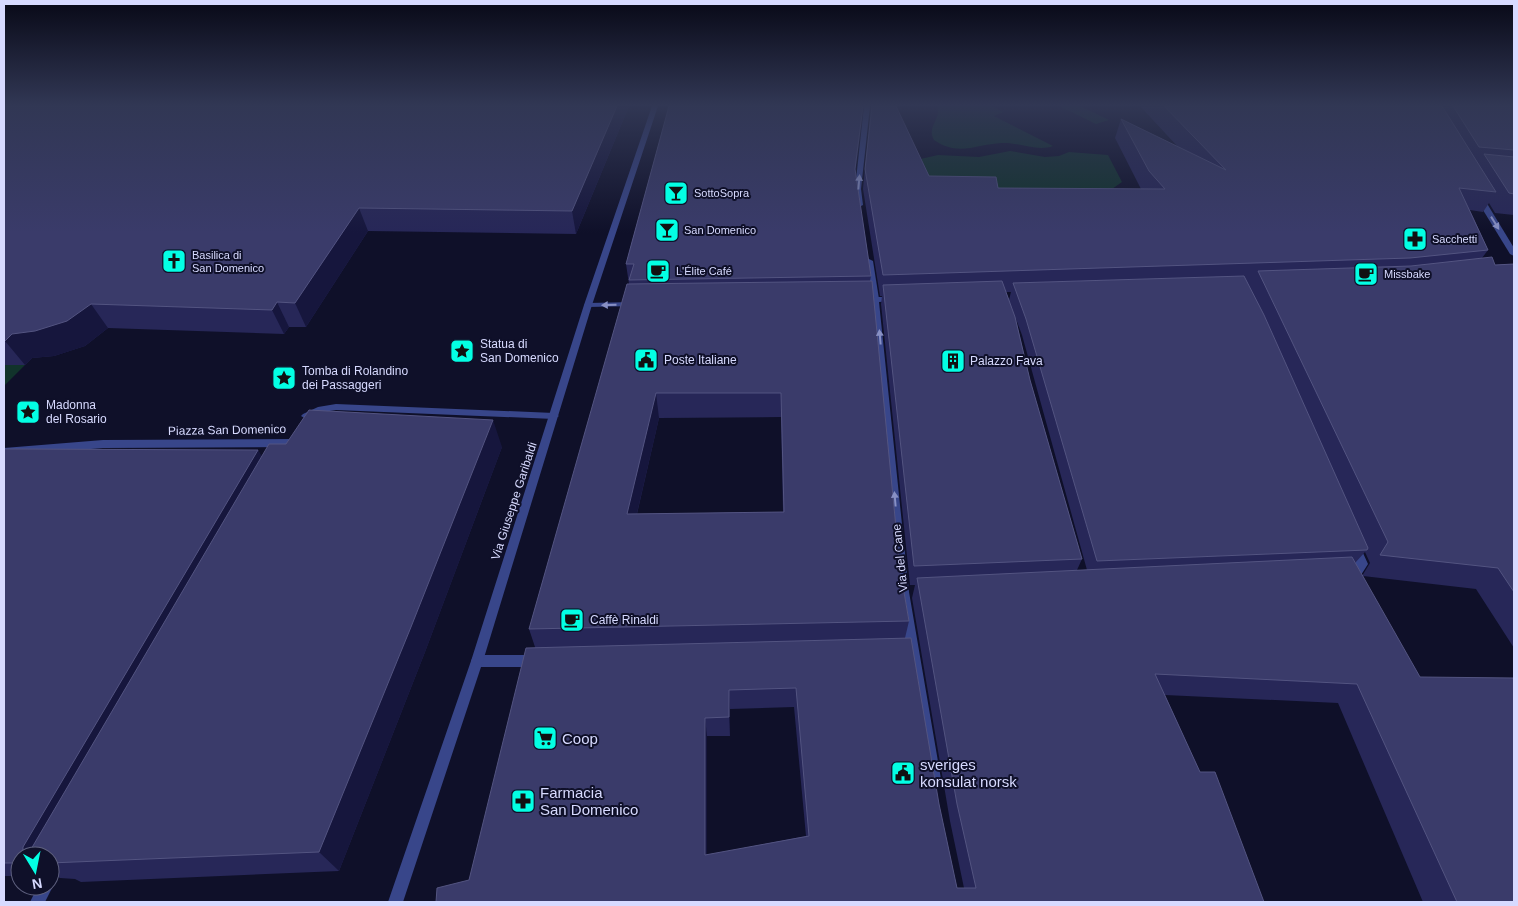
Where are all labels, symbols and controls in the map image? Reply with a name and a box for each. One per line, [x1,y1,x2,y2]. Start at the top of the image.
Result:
one-way arrow [855,174,863,190]
bar icon: SottoSopra [663,180,689,206]
place label: SottoSopra [694,187,750,199]
one-way arrow [1490,216,1499,229]
bar icon: San Domenico [654,217,680,243]
place label: San Domenico [684,224,756,236]
pharmacy icon: Sacchetti [1402,226,1428,252]
place label: Sacchetti [1432,233,1477,245]
church icon: Basilica di San Domenico [161,248,187,274]
place label: Basilica di San Domenico [192,249,264,274]
cafe icon: L'Élite Café [645,258,671,284]
cafe icon: Missbake [1353,261,1379,287]
place label: L'Élite Café [676,265,732,277]
place label: Missbake [1384,268,1430,280]
one-way arrow [601,301,617,309]
one-way arrow [876,329,884,345]
place label: Statua di San Domenico [480,337,559,365]
place icon: Statua di San Domenico [449,338,475,364]
public building icon: Poste Italiane [633,347,659,373]
building icon: Palazzo Fava [940,348,966,374]
place label: Poste Italiane [664,353,737,367]
place label: Palazzo Fava [970,354,1043,368]
place label: Tomba di Rolandino dei Passaggeri [302,364,408,392]
place icon: Tomba di Rolandino dei Passaggeri [271,365,297,391]
place label: Madonna del Rosario [46,398,107,426]
place icon: Madonna del Rosario [15,399,41,425]
street label: Piazza San Domenico [168,422,286,438]
street label: Via Giuseppe Garibaldi [488,440,540,562]
one-way arrow [891,491,899,507]
street label: Via del Cane [889,523,911,593]
cafe icon: Caffè Rinaldi [559,607,585,633]
place label: Caffè Rinaldi [590,613,658,627]
supermarket icon: Coop [532,725,558,751]
place label: Coop [562,730,598,747]
place label: sveriges konsulat norsk [920,756,1017,790]
public building icon: sveriges konsulat norsk [890,760,916,786]
place label: Farmacia San Domenico [540,784,638,818]
pharmacy icon: Farmacia San Domenico [510,788,536,814]
north arrow [10,846,60,896]
text: N [31,875,44,893]

